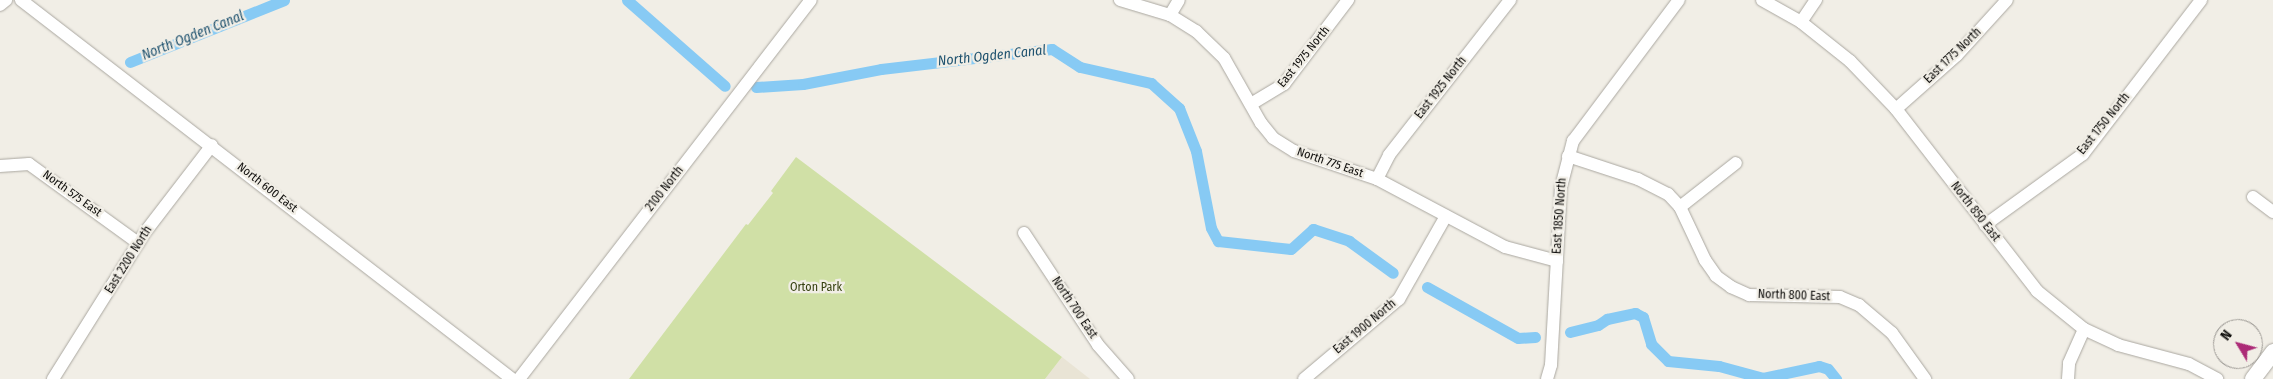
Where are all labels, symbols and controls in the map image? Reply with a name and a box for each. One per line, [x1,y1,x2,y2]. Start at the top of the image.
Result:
water label: North Ogden Canal [139,8,247,64]
street label: East 1975 North [1275,24,1333,90]
street label: East 1775 North [1921,25,1985,87]
water label: North Ogden Canal [937,42,1047,70]
street label: East 1925 North [1412,54,1470,122]
street label: East 1750 North [2075,90,2133,158]
street label: North 775 East [1295,145,1365,181]
street label: North 600 East [234,160,300,216]
street label: 2100 North [643,164,687,214]
street label: North 575 East [40,168,104,220]
street label: East 1850 North [1550,177,1570,255]
street label: North 850 East [1947,179,2003,245]
street label: East 2200 North [102,223,156,297]
street label: North 700 East [1048,274,1100,342]
park label: Orton Park [790,281,842,295]
street label: North 800 East [1758,288,1830,304]
street label: East 1900 North [1331,297,1399,357]
north arrow [2213,319,2263,369]
text: N [2217,327,2236,344]

